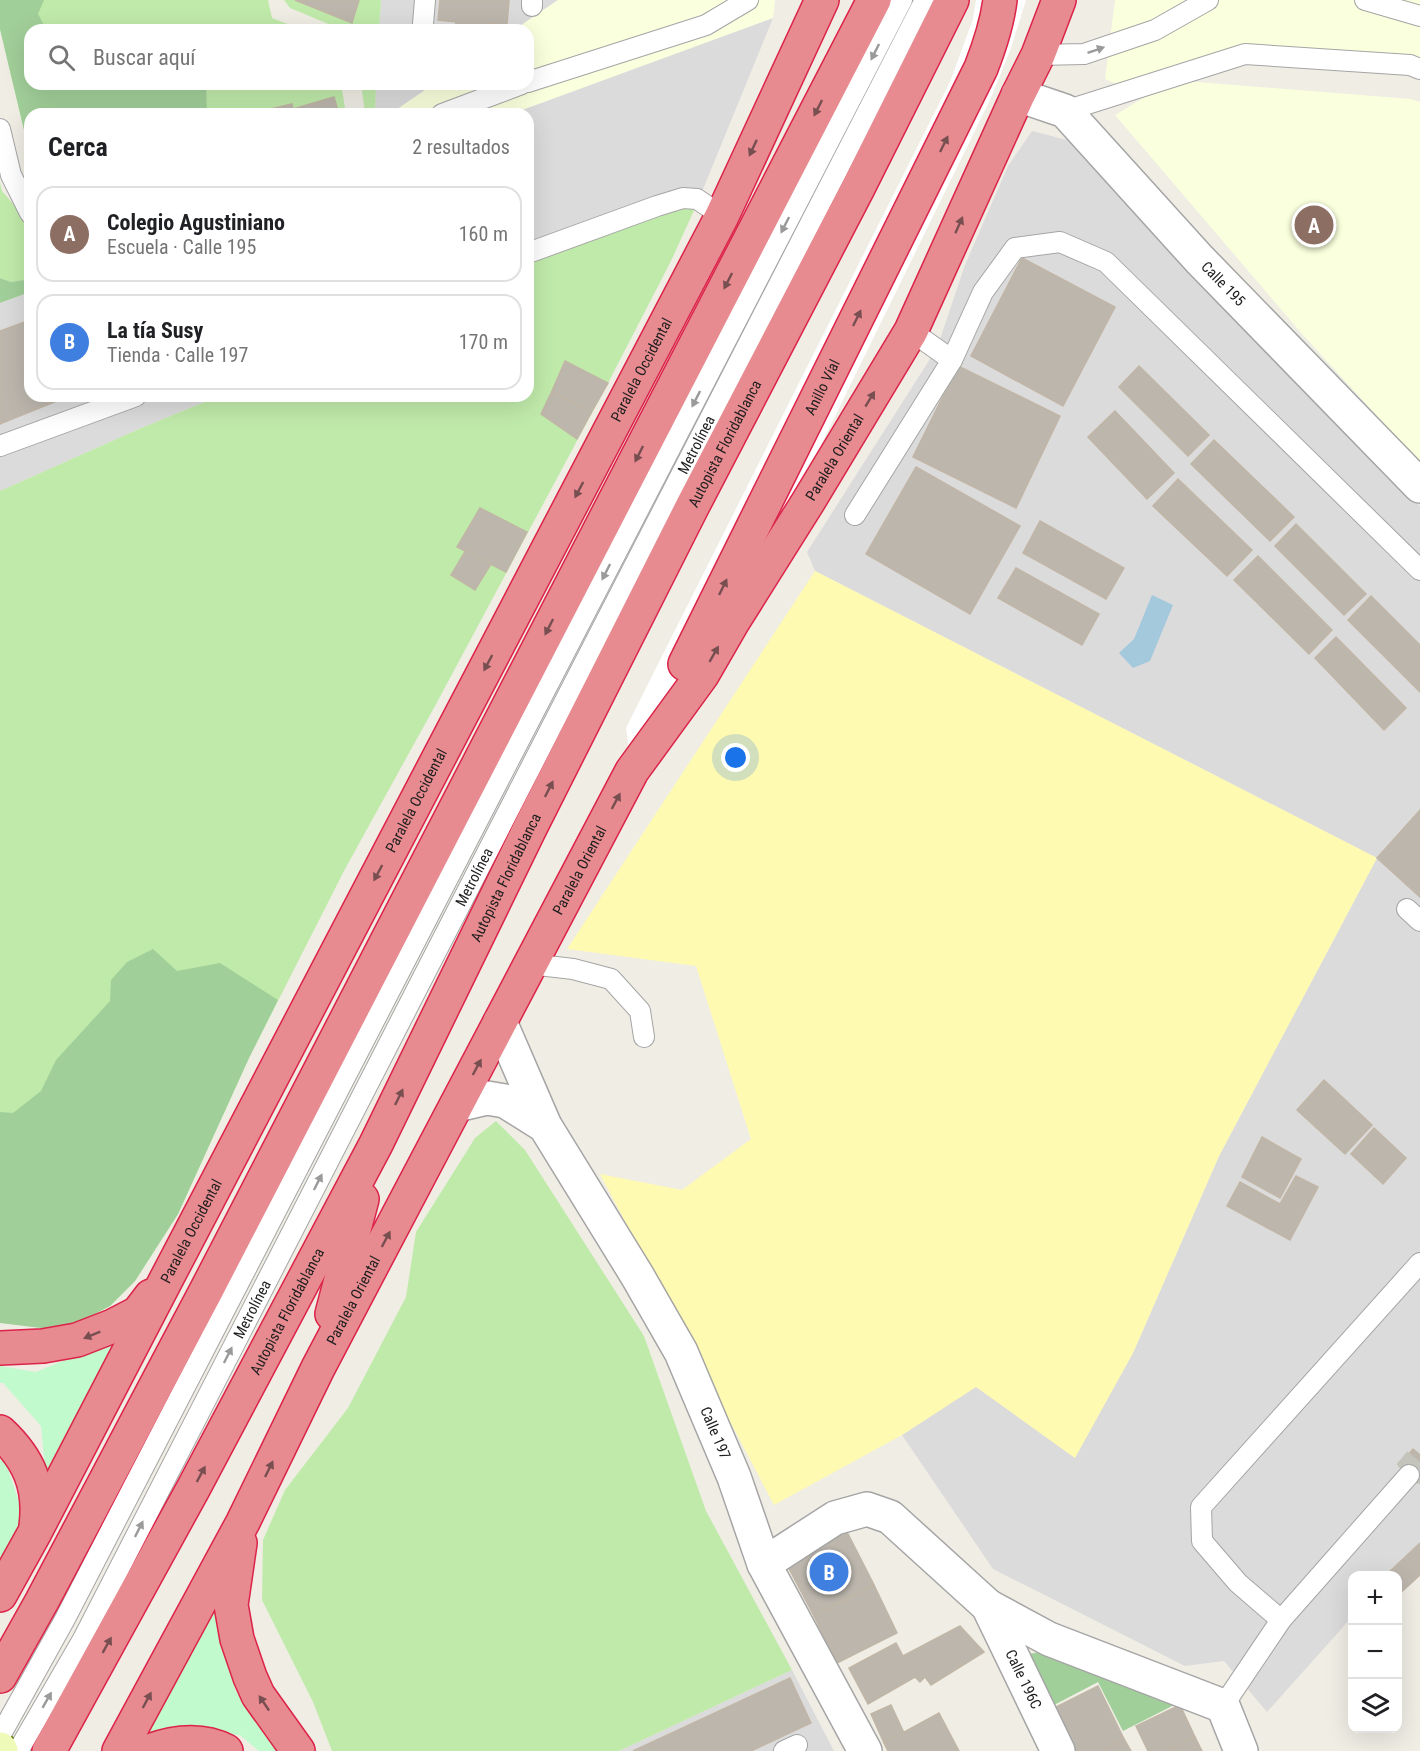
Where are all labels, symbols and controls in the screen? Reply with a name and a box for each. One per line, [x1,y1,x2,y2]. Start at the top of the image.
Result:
search box [24,24,534,90]
icon: search [45,41,78,74]
one-way arrow [870,44,880,61]
text: Buscar aquí [93,45,196,70]
one-way arrow [1087,45,1105,55]
one-way arrow [813,100,823,117]
text: Cerca [48,132,108,162]
text: 2 resultados [412,135,510,159]
one-way arrow [939,135,949,152]
one-way arrow [749,140,758,157]
pin: A [1294,202,1334,248]
text: Colegio Agustiniano [107,210,285,235]
one-way arrow [954,216,964,234]
one-way arrow [781,217,790,234]
text: A [64,222,75,246]
text: 160 m [459,222,508,246]
text: Escuela · Calle 195 [107,235,256,259]
street label: Calle 195 [1197,258,1249,310]
one-way arrow [723,273,733,290]
one-way arrow [852,310,862,327]
street label: Paralela Occidental [607,315,676,425]
text: La tía Susy [107,318,203,343]
text: B [64,330,75,354]
text: 170 m [459,330,508,354]
text: Tienda · Calle 197 [107,343,248,367]
street label: Anillo Víal [801,356,844,418]
street label: Autopista Floridablanca [684,377,765,510]
one-way arrow [691,390,701,407]
one-way arrow [865,390,876,407]
street label: Paralela Oriental [802,411,868,504]
street label: Metrolínea [674,413,719,477]
one-way arrow [634,446,643,463]
one-way arrow [574,482,583,499]
one-way arrow [601,563,611,580]
one-way arrow [719,578,728,595]
one-way arrow [544,619,554,636]
one-way arrow [709,646,719,663]
one-way arrow [483,655,493,672]
your location [721,743,750,772]
street label: Paralela Occidental [382,746,451,856]
one-way arrow [544,781,554,798]
one-way arrow [611,792,621,809]
street label: Autopista Floridablanca [467,810,545,945]
street label: Paralela Oriental [549,823,611,918]
street label: Metrolínea [452,845,497,909]
one-way arrow [374,865,383,882]
one-way arrow [472,1058,482,1075]
one-way arrow [395,1088,404,1105]
one-way arrow [312,1173,322,1191]
street label: Paralela Occidental [157,1176,226,1286]
one-way arrow [381,1231,391,1248]
street label: Autopista Floridablanca [246,1245,328,1378]
street label: Paralela Oriental [323,1253,384,1348]
street label: Metrolínea [230,1277,275,1342]
one-way arrow [82,1330,100,1340]
one-way arrow [224,1347,233,1364]
street label: Calle 197 [696,1404,734,1462]
one-way arrow [263,1460,273,1478]
one-way arrow [196,1465,206,1483]
one-way arrow [134,1520,144,1537]
pin: B [810,1550,848,1594]
map controls [1348,1571,1402,1733]
button: + [1348,1571,1402,1625]
button: − [1348,1625,1402,1679]
one-way arrow [102,1636,112,1653]
street label: Calle 196C [1001,1647,1045,1712]
button: layers [1348,1679,1402,1733]
one-way arrow [42,1691,52,1708]
one-way arrow [142,1691,152,1708]
one-way arrow [258,1696,270,1712]

